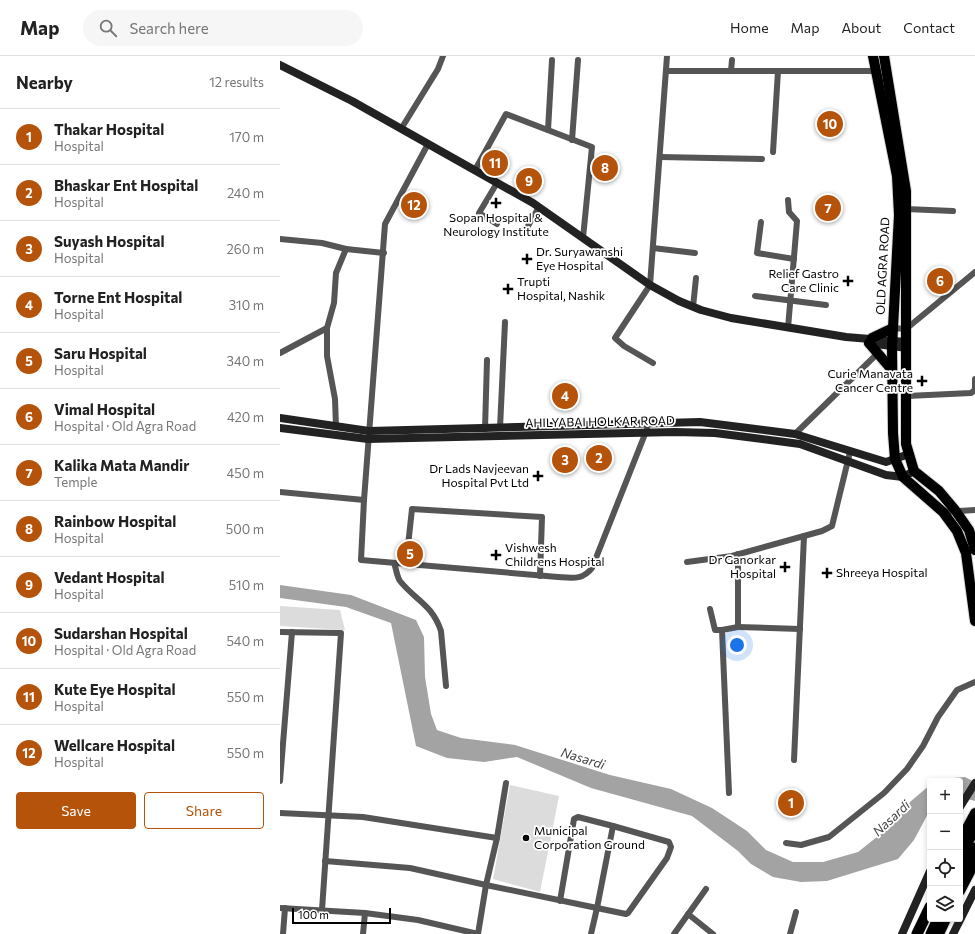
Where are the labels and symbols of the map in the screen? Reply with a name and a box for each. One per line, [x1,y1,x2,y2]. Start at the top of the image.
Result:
pin: 10 [817,109,843,139]
pin: 11 [482,148,508,178]
pin: 8 [592,153,618,183]
pin: 9 [516,166,542,196]
pin: 12 [401,190,427,220]
pin: 7 [815,193,841,223]
marker: Sopan Hospital & Neurology Institute [490,197,502,209]
place label: Sopan Hospital & Neurology Institute [443,210,549,238]
street label: OLD AGRA ROAD [872,217,892,315]
place label: Dr. Suryawanshi Eye Hospital [536,244,623,272]
marker: Dr. Suryawanshi Eye Hospital [521,253,533,265]
place label: Relief Gastro Care Clinic [768,266,839,294]
pin: 6 [927,266,953,296]
place label: Trupti Hospital, Nashik [517,274,606,302]
marker: Relief Gastro Care Clinic [842,275,854,287]
marker: Trupti Hospital, Nashik [502,283,514,295]
place label: Curie Manavata Cancer Centre [827,366,913,394]
marker: Curie Manavata Cancer Centre [916,375,928,387]
pin: 4 [552,381,578,411]
street label: AHILYABAI HOLKAR ROAD [525,413,675,429]
pin: 2 [586,443,612,473]
pin: 3 [552,445,578,475]
place label: Dr Lads Navjeevan Hospital Pvt Ltd [429,461,529,489]
marker: Dr Lads Navjeevan Hospital Pvt Ltd [532,470,544,482]
pin: 5 [397,539,423,569]
place label: Vishwesh Childrens Hospital [505,540,605,568]
marker: Vishwesh Childrens Hospital [490,549,502,561]
place label: Dr Ganorkar Hospital [709,552,776,580]
marker: Dr Ganorkar Hospital [779,561,791,573]
place label: Shreeya Hospital [836,565,928,579]
marker: Shreeya Hospital [821,567,833,579]
your location [727,635,747,655]
water label: Nasardi [559,744,608,772]
pin: 1 [778,788,804,818]
water label: Nasardi [869,796,913,839]
place label: Municipal Corporation Ground [534,823,645,851]
marker: Municipal Corporation Ground [521,833,531,843]
scale bar [292,906,391,925]

